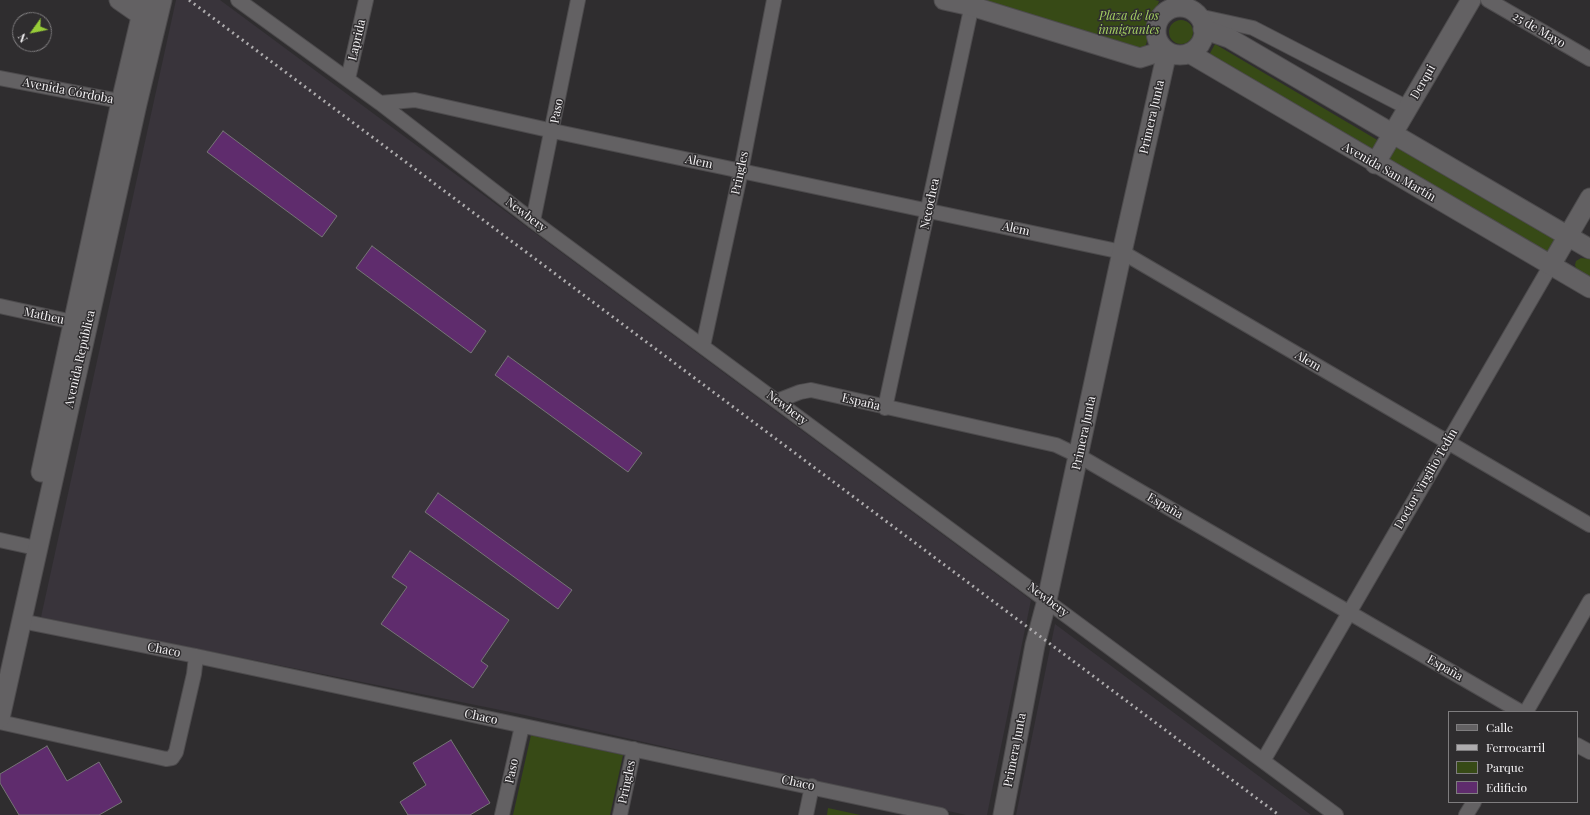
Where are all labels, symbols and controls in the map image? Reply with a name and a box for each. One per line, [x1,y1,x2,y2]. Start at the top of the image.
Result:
park label: Plaza de los inmigrantes [1098,9,1160,37]
street label: 25 de Mayo [1510,9,1568,51]
north arrow [12,12,52,52]
street label: Laprida [345,18,369,62]
text: N [14,31,31,46]
street label: Derqui [1407,62,1439,102]
street label: Avenida Córdoba [21,75,115,107]
street label: Primera Junta [1137,79,1167,155]
street label: Paso [548,97,566,125]
street label: Avenida San Martín [1340,139,1438,205]
street label: Pringles [728,150,752,196]
street label: Alem [684,152,714,172]
street label: Necochea [918,177,942,231]
street label: Newbery [503,195,549,235]
street label: Alem [1001,219,1031,239]
street label: Matheu [23,305,65,327]
street label: Avenida República [62,309,98,409]
street label: Alem [1292,348,1324,374]
street label: Newbery [764,388,810,428]
street label: España [840,391,882,413]
street label: Primera Junta [1069,395,1099,471]
street label: Doctor Virgilio Tedín [1391,426,1461,532]
street label: España [1145,490,1185,522]
street label: Newbery [1025,580,1071,620]
street label: Chaco [146,640,182,660]
street label: España [1425,652,1465,684]
street label: Chaco [463,706,499,728]
legend [1448,711,1578,803]
street label: Primera Junta [1001,712,1029,788]
text: Calle [1486,719,1513,735]
text: Ferrocarril [1486,739,1545,755]
street label: Paso [502,757,522,785]
street label: Pringles [615,759,639,805]
text: Parque [1486,759,1524,775]
street label: Chaco [780,772,816,794]
text: Edificio [1486,779,1527,795]

